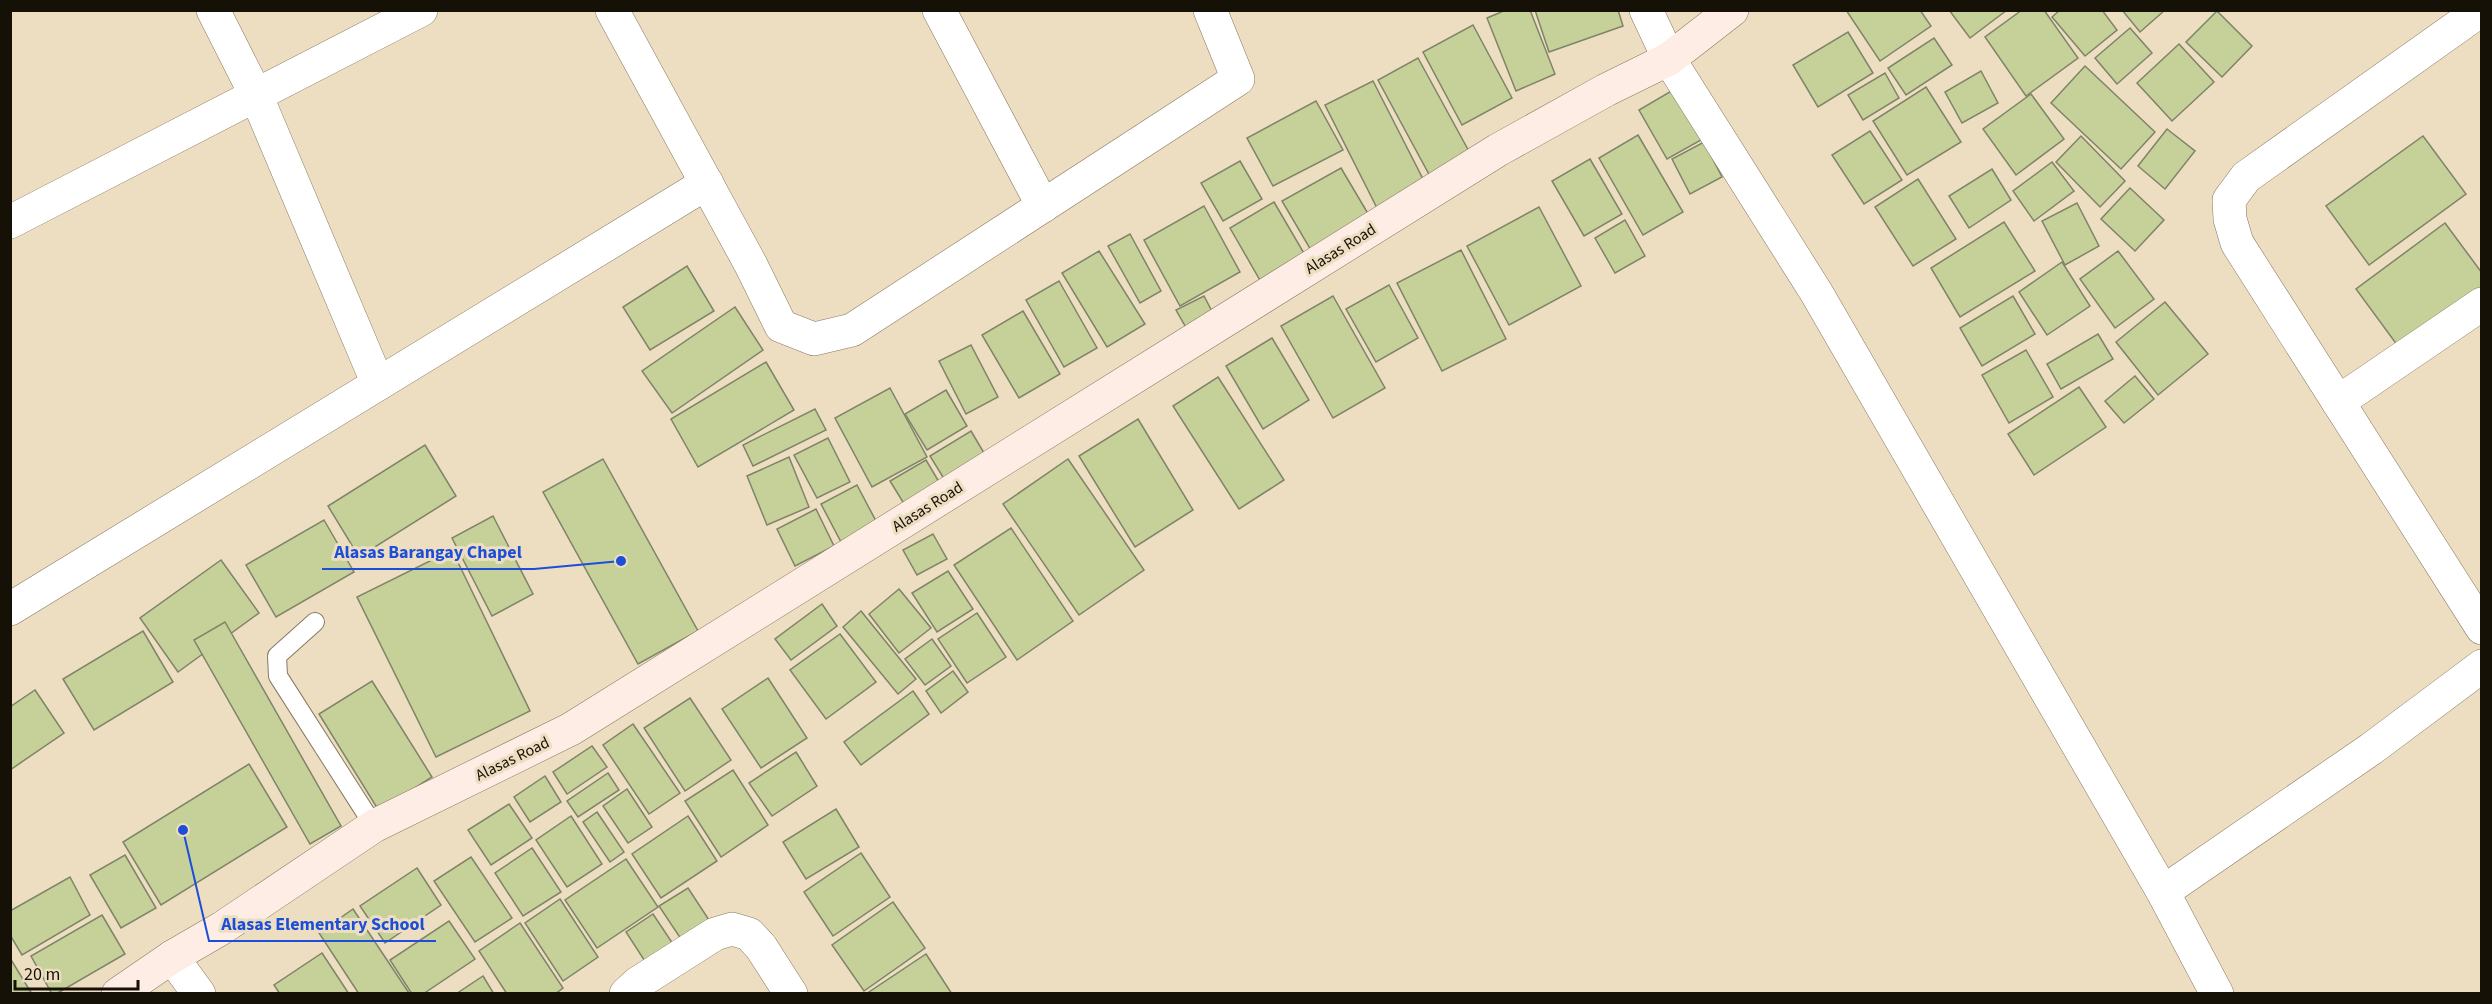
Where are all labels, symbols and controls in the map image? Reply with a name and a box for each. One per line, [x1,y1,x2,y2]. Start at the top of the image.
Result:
street label: Alasas Road [1301,218,1380,279]
street label: Alasas Road [888,476,967,537]
callout: Alasas Barangay Chapel [322,533,534,569]
text: Alasas Barangay Chapel [333,540,522,565]
street label: Alasas Road [472,732,553,786]
callout: Alasas Elementary School [209,905,436,941]
text: Alasas Elementary School [220,912,425,937]
scale bar [15,953,138,991]
text: 20 m [24,962,60,987]

